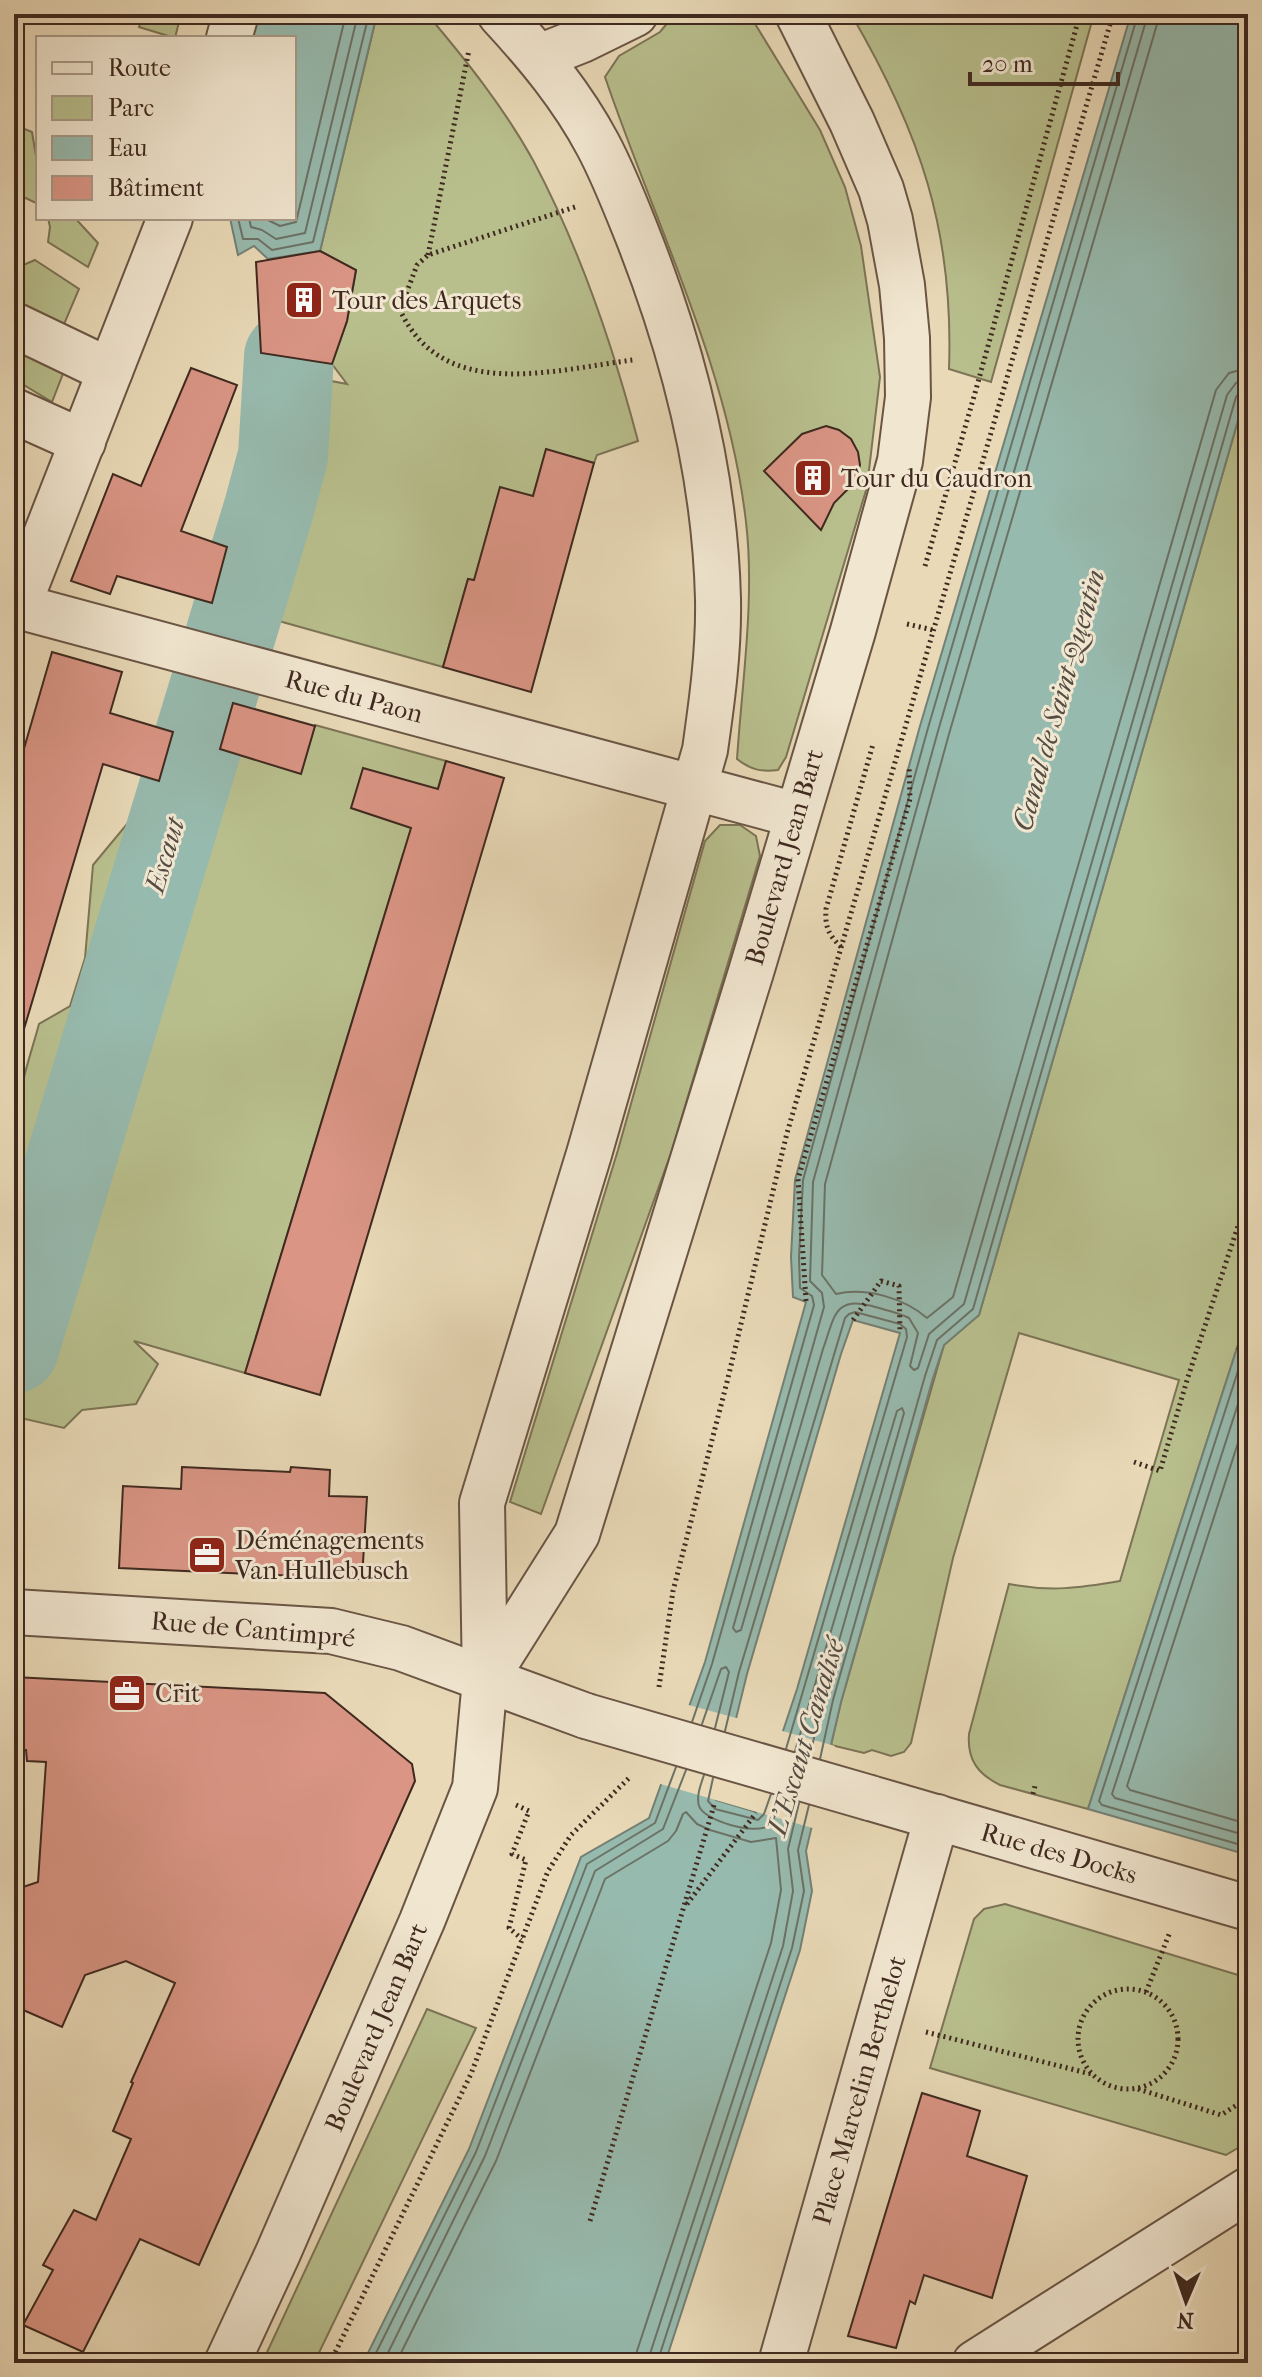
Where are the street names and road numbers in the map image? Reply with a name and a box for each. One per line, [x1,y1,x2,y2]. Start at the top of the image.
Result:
street label: Rue du Paon [282,663,426,730]
street label: Boulevard Jean Bart [739,745,830,969]
street label: Rue de Cantimpré [150,1605,356,1654]
street label: Rue des Docks [977,1816,1141,1891]
street label: Boulevard Jean Bart [319,1918,435,2136]
street label: Place Marcelin Berthelot [806,1951,913,2228]

